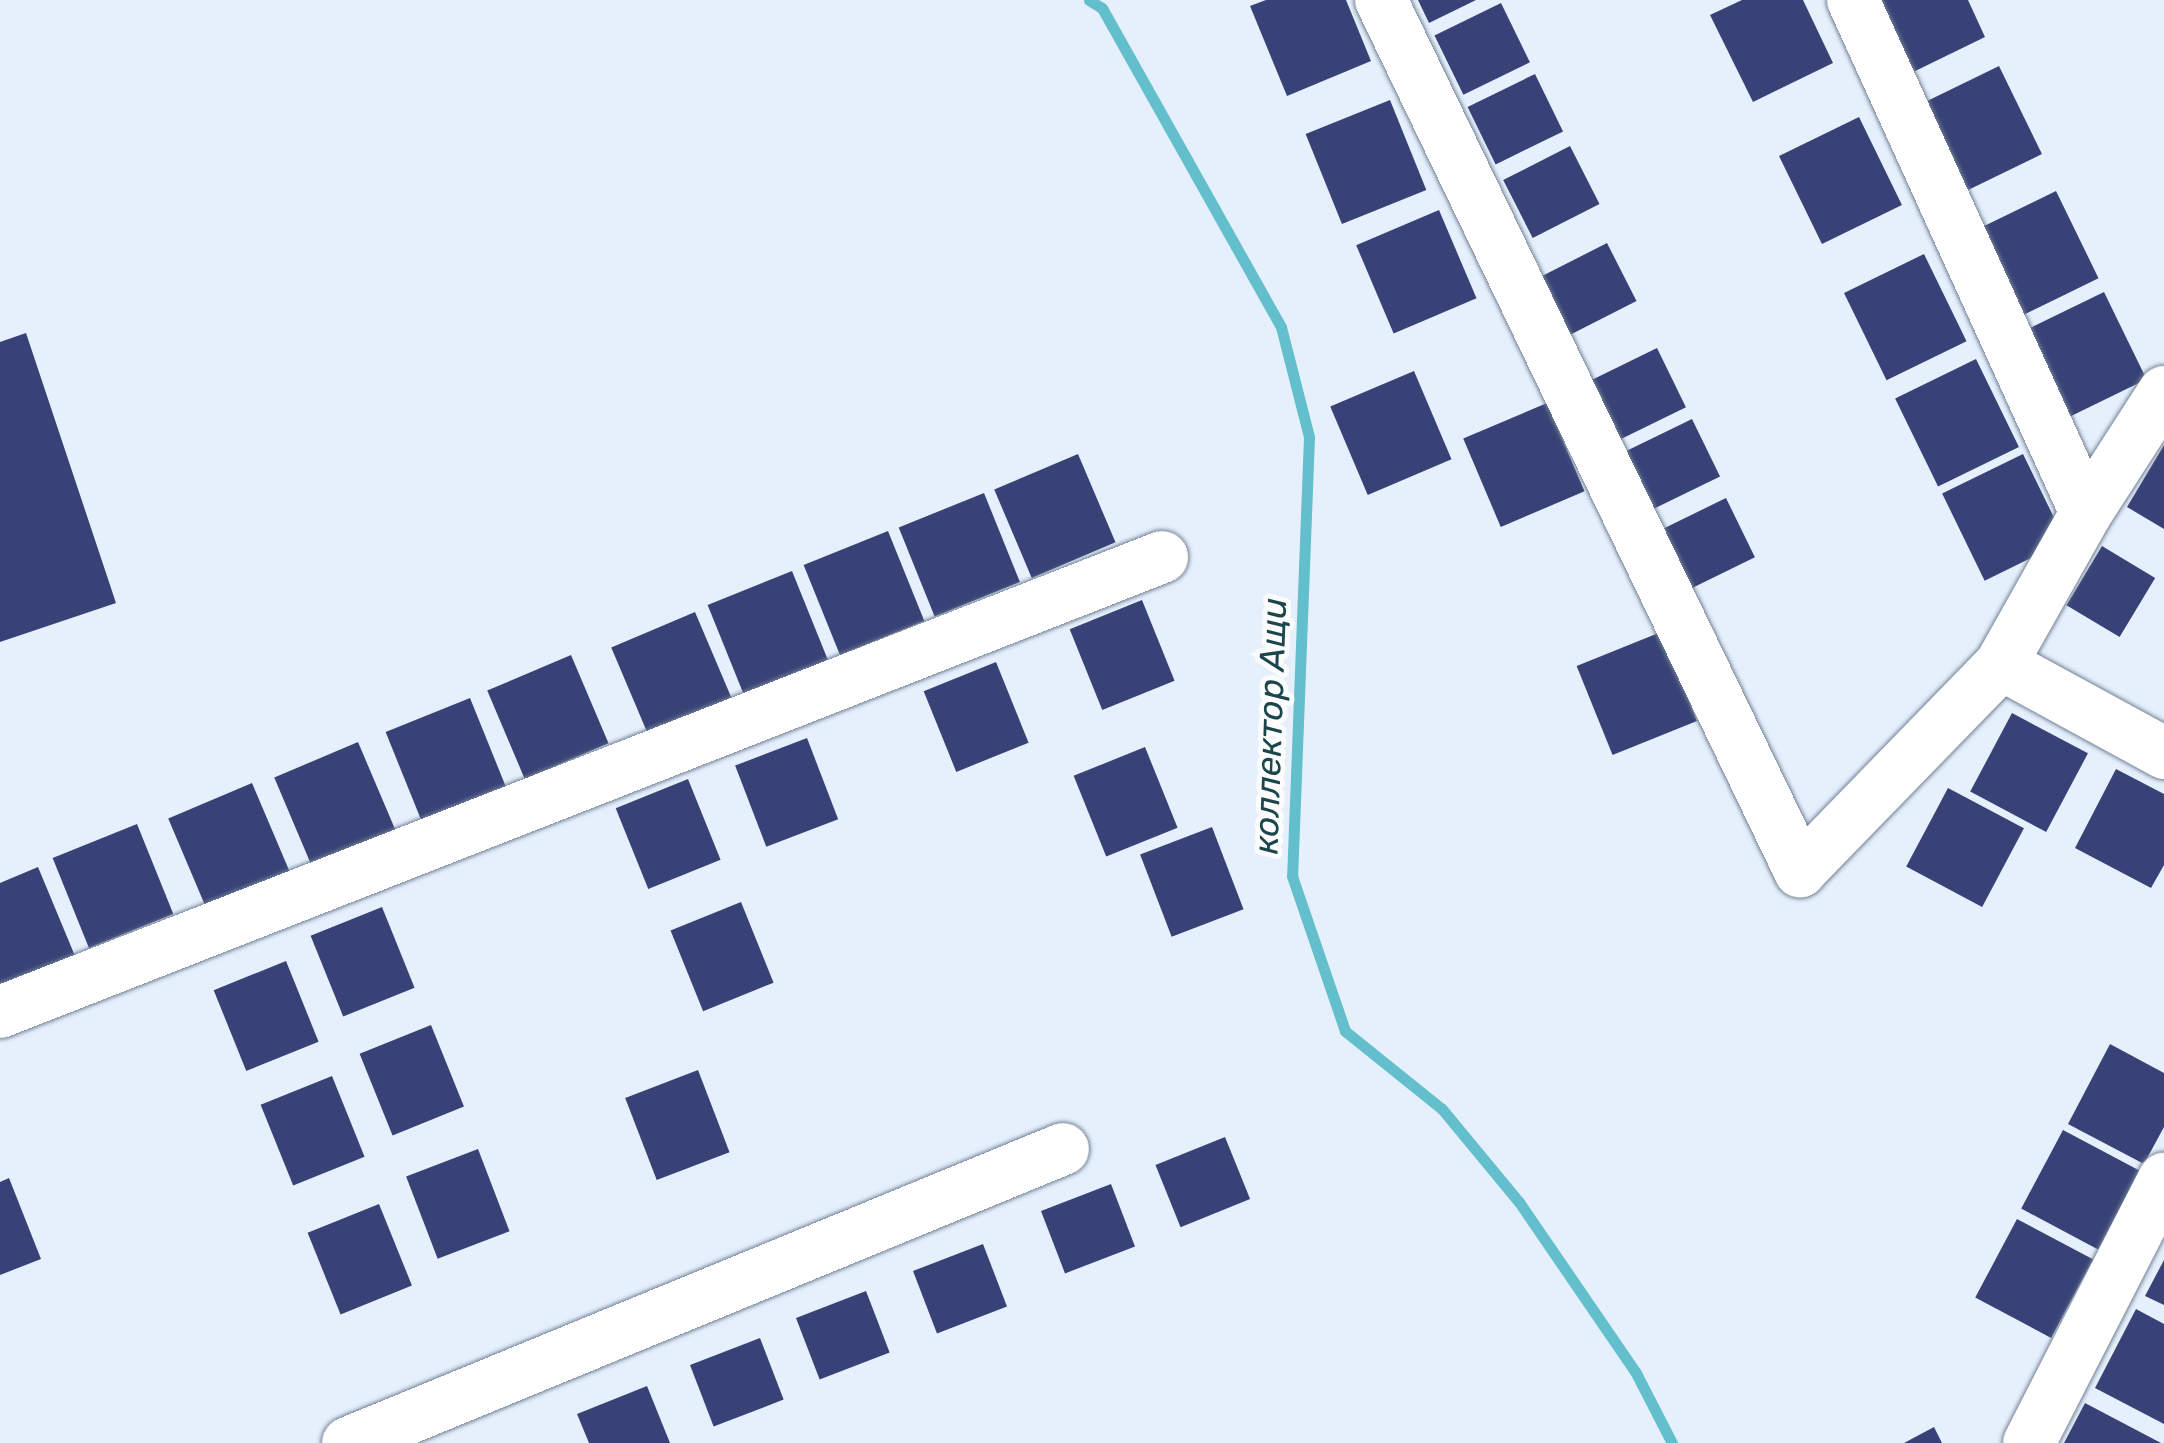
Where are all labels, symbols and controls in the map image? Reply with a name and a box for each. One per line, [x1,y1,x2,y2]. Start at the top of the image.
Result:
water label: коллектор Ащи [1245,597,1295,855]

